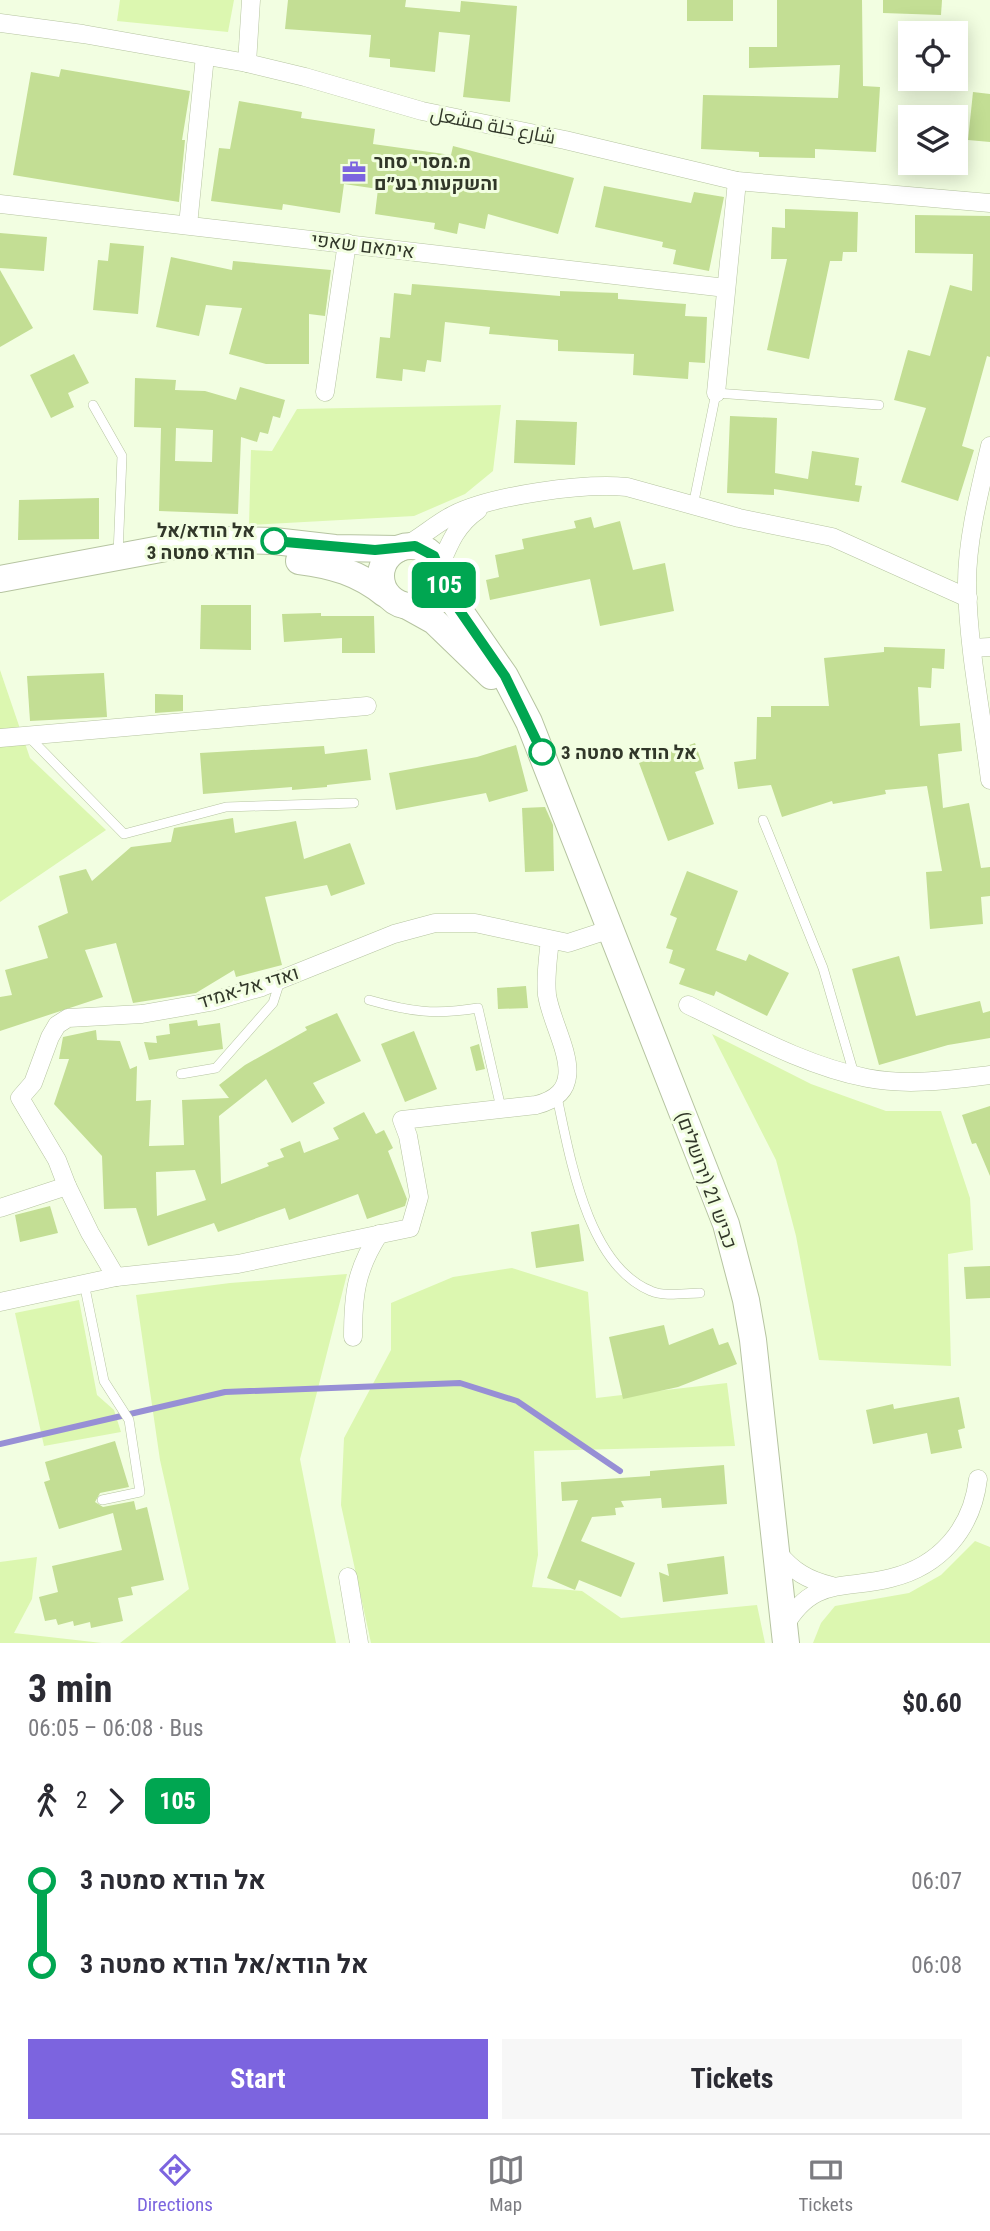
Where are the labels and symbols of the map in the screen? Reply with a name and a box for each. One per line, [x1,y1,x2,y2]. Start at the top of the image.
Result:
street label: شارع خلة مشعل [428,102,557,151]
place label: מ.מסרי סחר והשקעות בע״ם [374,150,498,195]
office icon: מ.מסרי סחר והשקעות בע״ם [340,158,368,186]
street label: אימאם שאפי [310,228,416,263]
place label: אל הודא/אל הודא סמטה 3 [147,519,255,564]
marker: אל הודא/אל הודא סמטה 3 [261,528,287,554]
line badge: 105 [404,562,484,608]
marker: אל הודא סמטה 3 [529,739,555,765]
place label: אל הודא סמטה 3 [561,741,697,764]
street label: ואדי אל-אמיד [195,961,301,1014]
street label: כביש 21 (ירושלים) [671,1109,742,1252]

